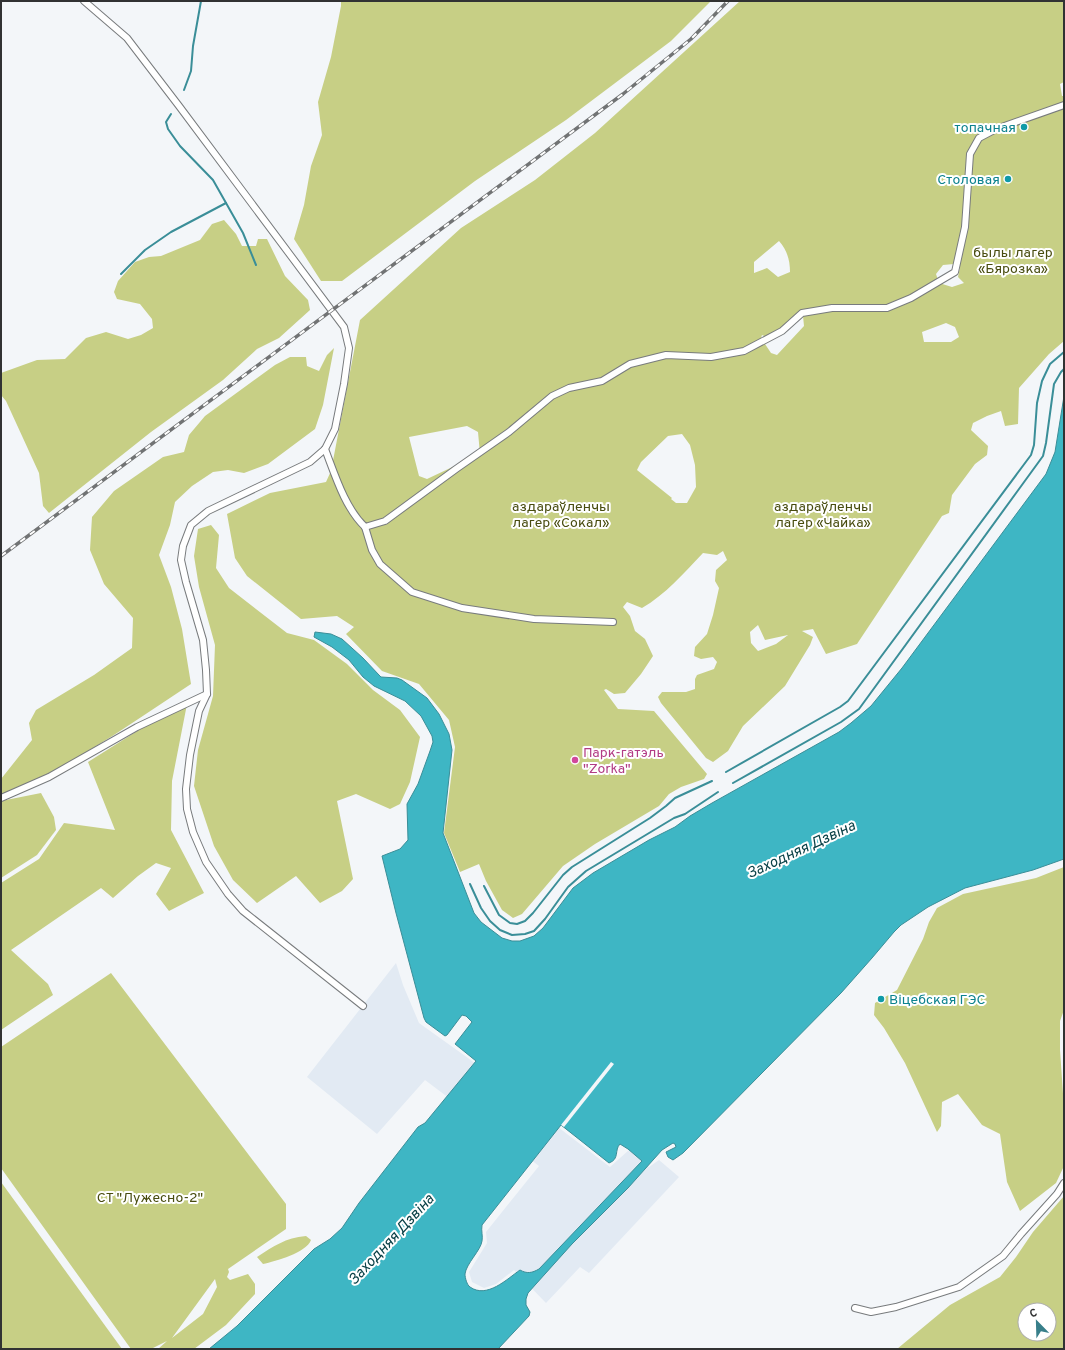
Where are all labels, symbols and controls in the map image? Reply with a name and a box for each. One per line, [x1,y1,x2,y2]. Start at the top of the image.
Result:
place label: топачная [954,120,1016,137]
marker: топачная [1019,122,1029,132]
place label: Столовая [937,172,1000,189]
marker: Столовая [1003,174,1013,184]
park label: былы лагер «Бярозка» [973,245,1053,278]
park label: аздараўленчы лагер «Сокал» [512,499,610,532]
park label: аздараўленчы лагер «Чайка» [774,499,872,532]
place label: Парк-гатэль "Zorka" [583,745,664,778]
marker: Парк-гатэль "Zorka" [570,755,580,765]
water label: Заходняя Дзвіна [745,817,859,884]
place label: Віцебская ГЭС [889,992,986,1009]
marker: Віцебская ГЭС [876,994,886,1004]
park label: СТ "Лужесно-2" [97,1190,203,1207]
water label: Заходняя Дзвіна [345,1191,439,1289]
north arrow [1017,1302,1057,1342]
text: С [1028,1306,1039,1322]

